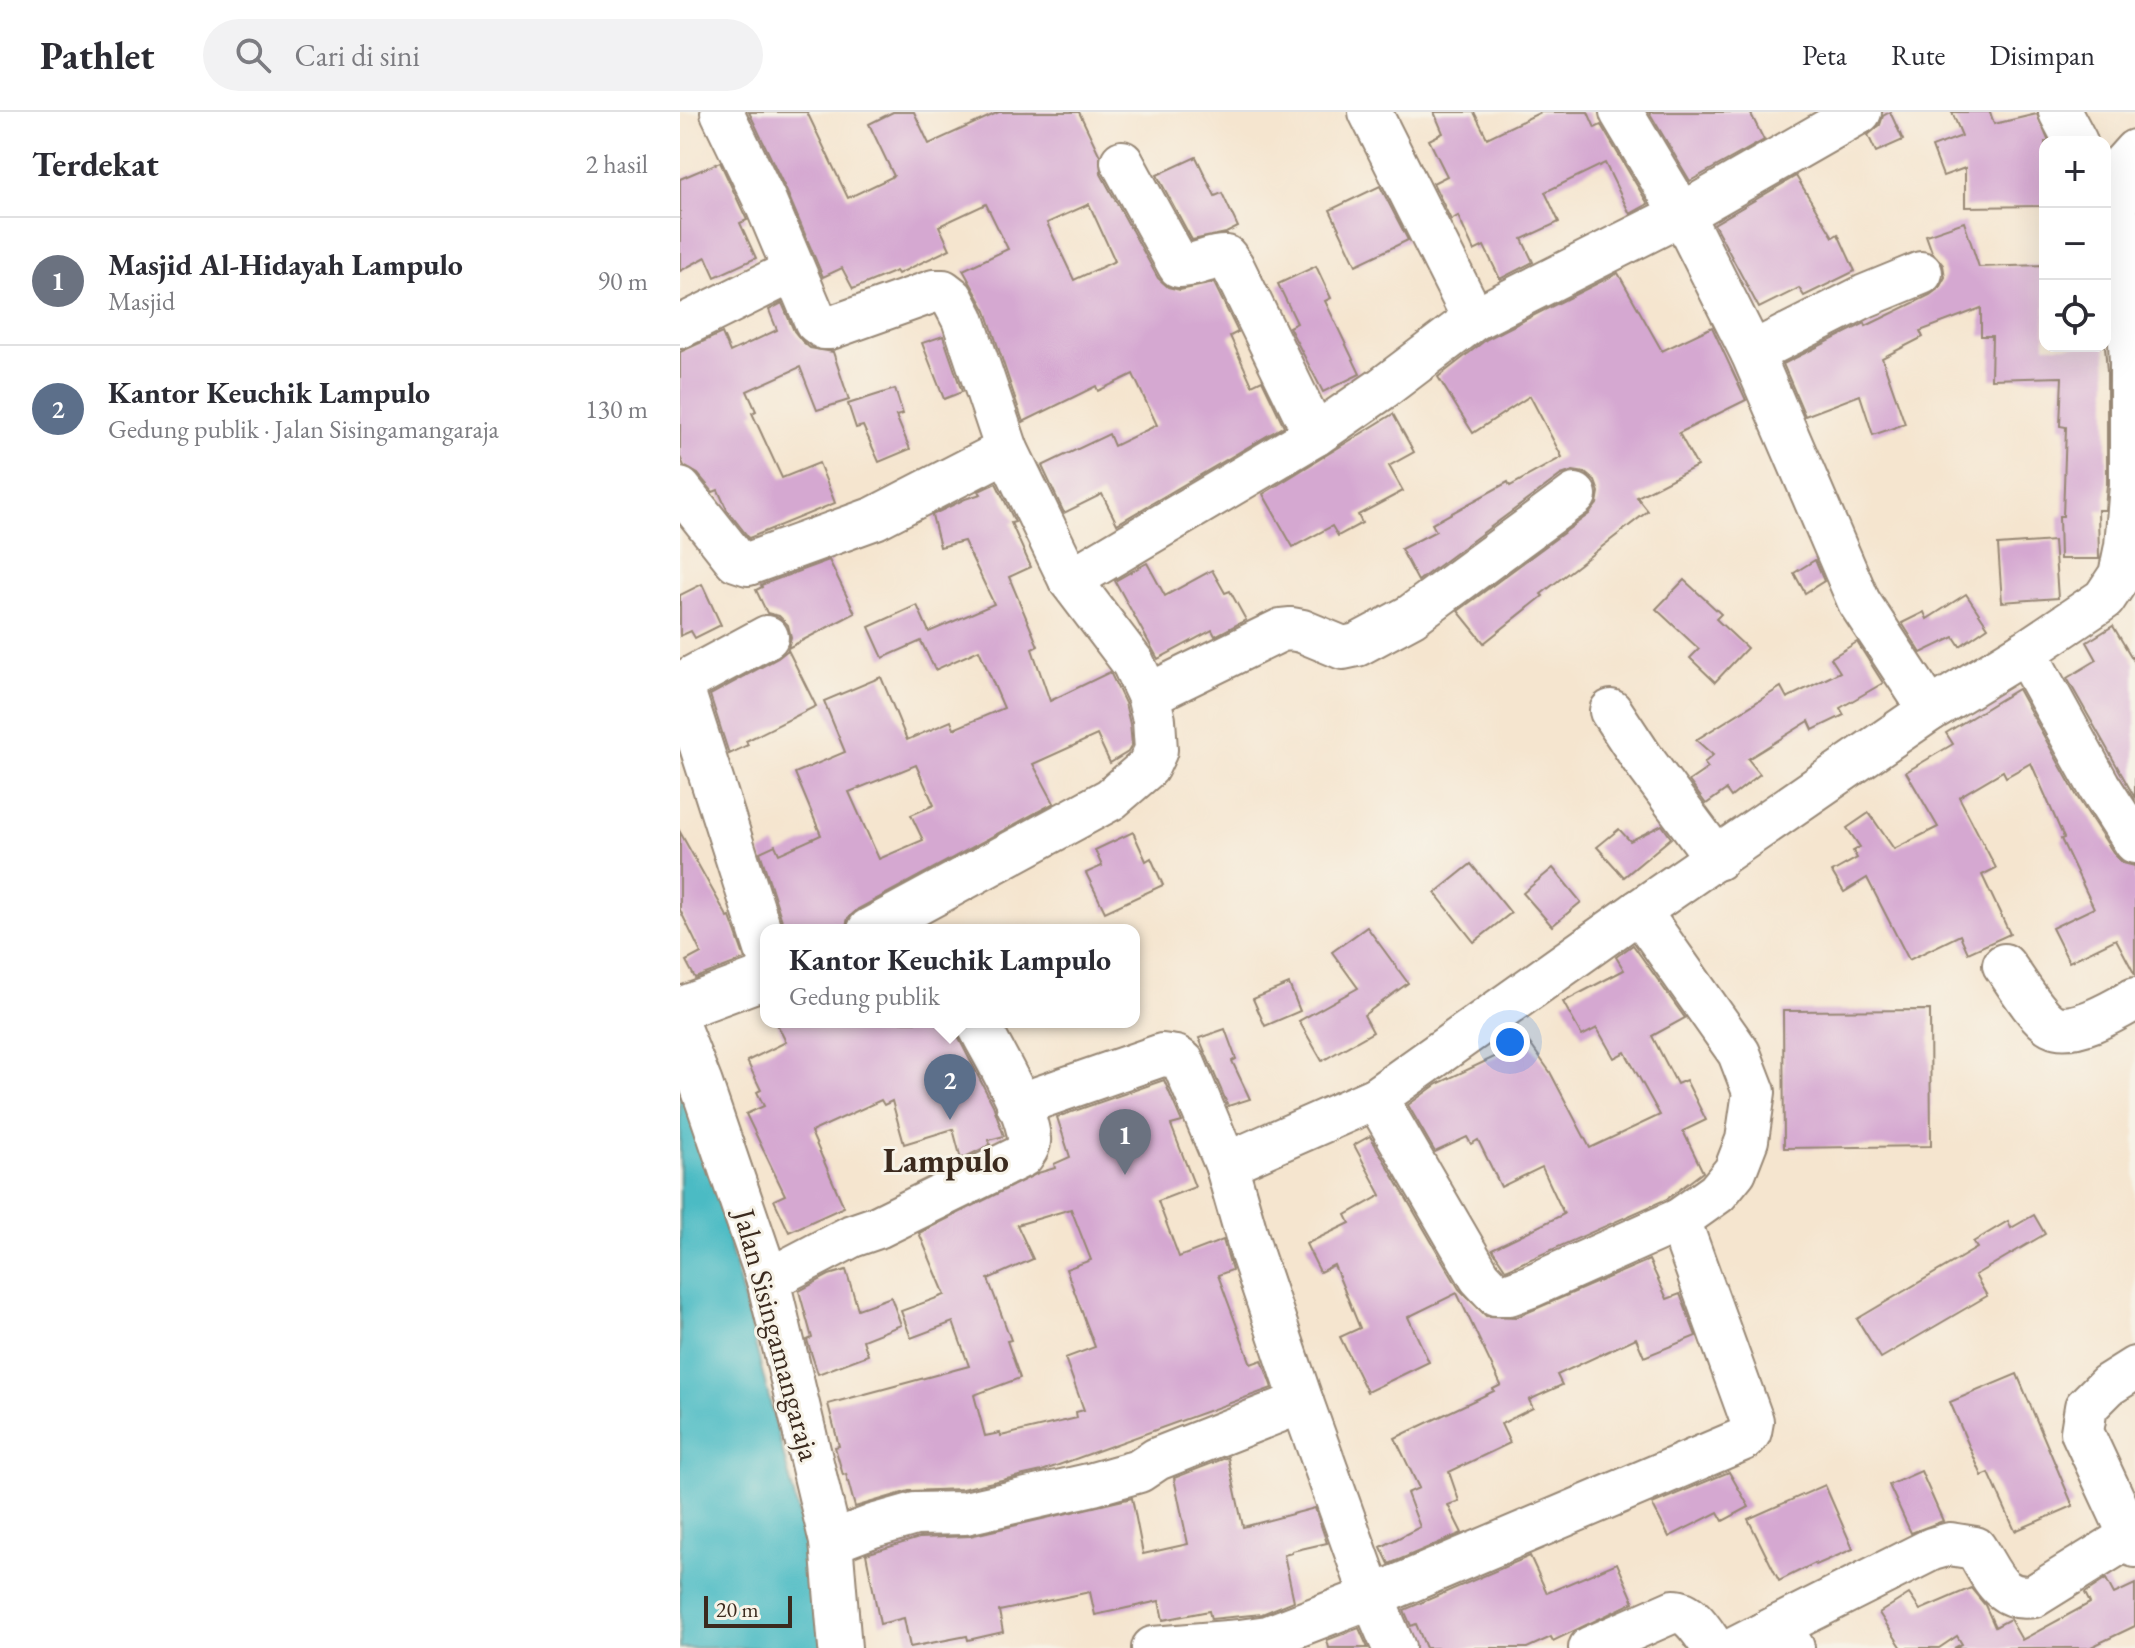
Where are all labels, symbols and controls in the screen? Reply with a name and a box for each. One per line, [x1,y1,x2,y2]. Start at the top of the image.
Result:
search box [203,19,763,91]
text: Pathlet [40,31,155,80]
icon: search [231,33,275,77]
text: Cari di sini [295,36,420,75]
text: Peta [1802,37,1847,73]
text: Rute [1891,37,1945,73]
text: Disimpan [1989,37,2095,73]
map controls [2039,136,2111,352]
button: + [2039,136,2111,208]
text: Terdekat [32,142,159,186]
text: 2 hasil [586,147,648,181]
button: − [2039,208,2111,280]
text: Masjid Al-Hidayah Lampulo [108,245,463,284]
text: 1 [51,264,65,298]
text: 90 m [598,264,648,298]
button: locate [2039,280,2111,352]
text: Masjid [108,284,175,318]
text: Kantor Keuchik Lampulo [108,373,430,412]
text: 2 [51,392,65,426]
text: 130 m [585,392,648,426]
text: Gedung publik · Jalan Sisingamangaraja [108,412,499,446]
popup [760,924,1140,1028]
text: Kantor Keuchik Lampulo [789,940,1111,979]
text: Gedung publik [789,979,940,1013]
your location [1490,1022,1530,1062]
pin: 2 [924,1054,976,1120]
pin: 1 [1099,1109,1151,1175]
district label: Lampulo [883,1138,1009,1182]
street label: Jalan Sisingamangaraja [724,1202,830,1465]
scale bar [704,1592,792,1628]
text: 20 m [716,1595,759,1624]

